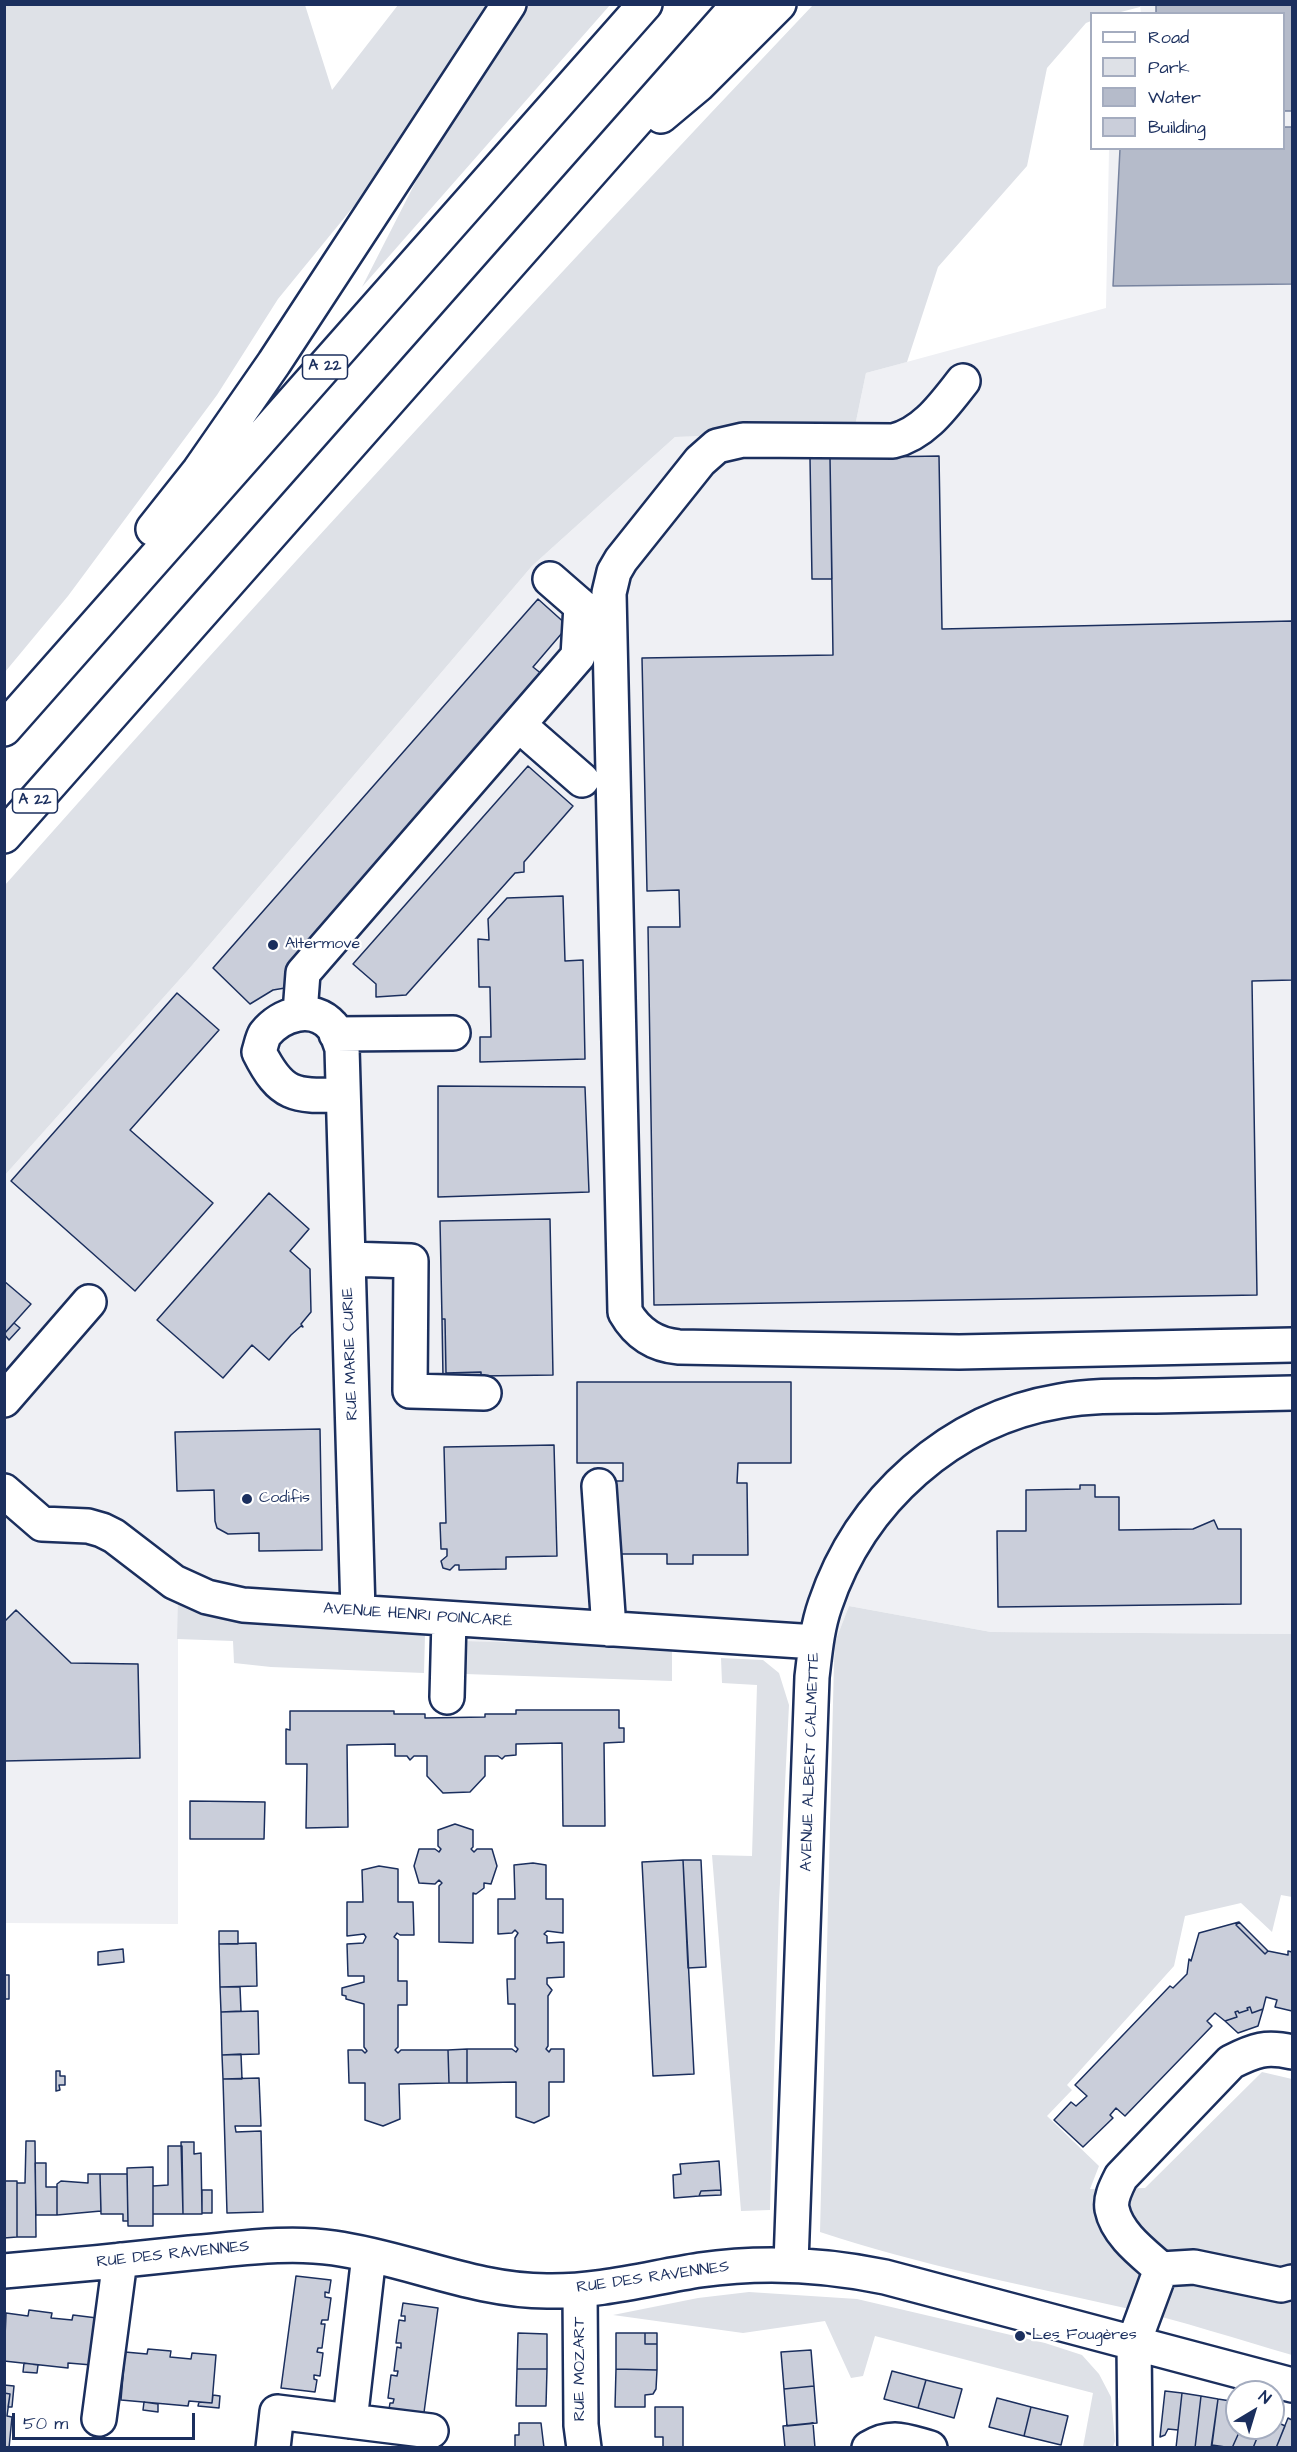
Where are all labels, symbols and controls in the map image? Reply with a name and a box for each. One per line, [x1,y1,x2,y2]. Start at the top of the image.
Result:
legend [1090,12,1285,150]
text: Road [1148,25,1189,50]
text: Park [1148,55,1190,80]
text: Water [1148,85,1201,110]
text: Building [1148,115,1206,140]
road number: A 22 [302,355,348,379]
road number: A 22 [12,789,57,813]
place label: Altermove [285,935,360,955]
marker: Altermove [266,938,280,952]
street label: RUE MARIE CURIE [339,1287,363,1421]
place label: Codifis [259,1489,310,1509]
marker: Codifis [240,1492,254,1506]
street label: AVENUE HENRI POINCARÉ [323,1600,513,1632]
street label: AVENUE ALBERT CALMETTE [798,1652,824,1872]
street label: RUE DES RAVENNES [96,2237,250,2273]
street label: RUE DES RAVENNES [576,2258,730,2298]
street label: RUE MOZART [571,2317,591,2421]
place label: Les Fougères [1032,2326,1137,2346]
marker: Les Fougères [1013,2329,1027,2343]
north arrow [1225,2380,1285,2440]
text: N [1254,2386,1276,2409]
scale bar [15,2401,198,2439]
text: 50 m [23,2411,68,2436]

